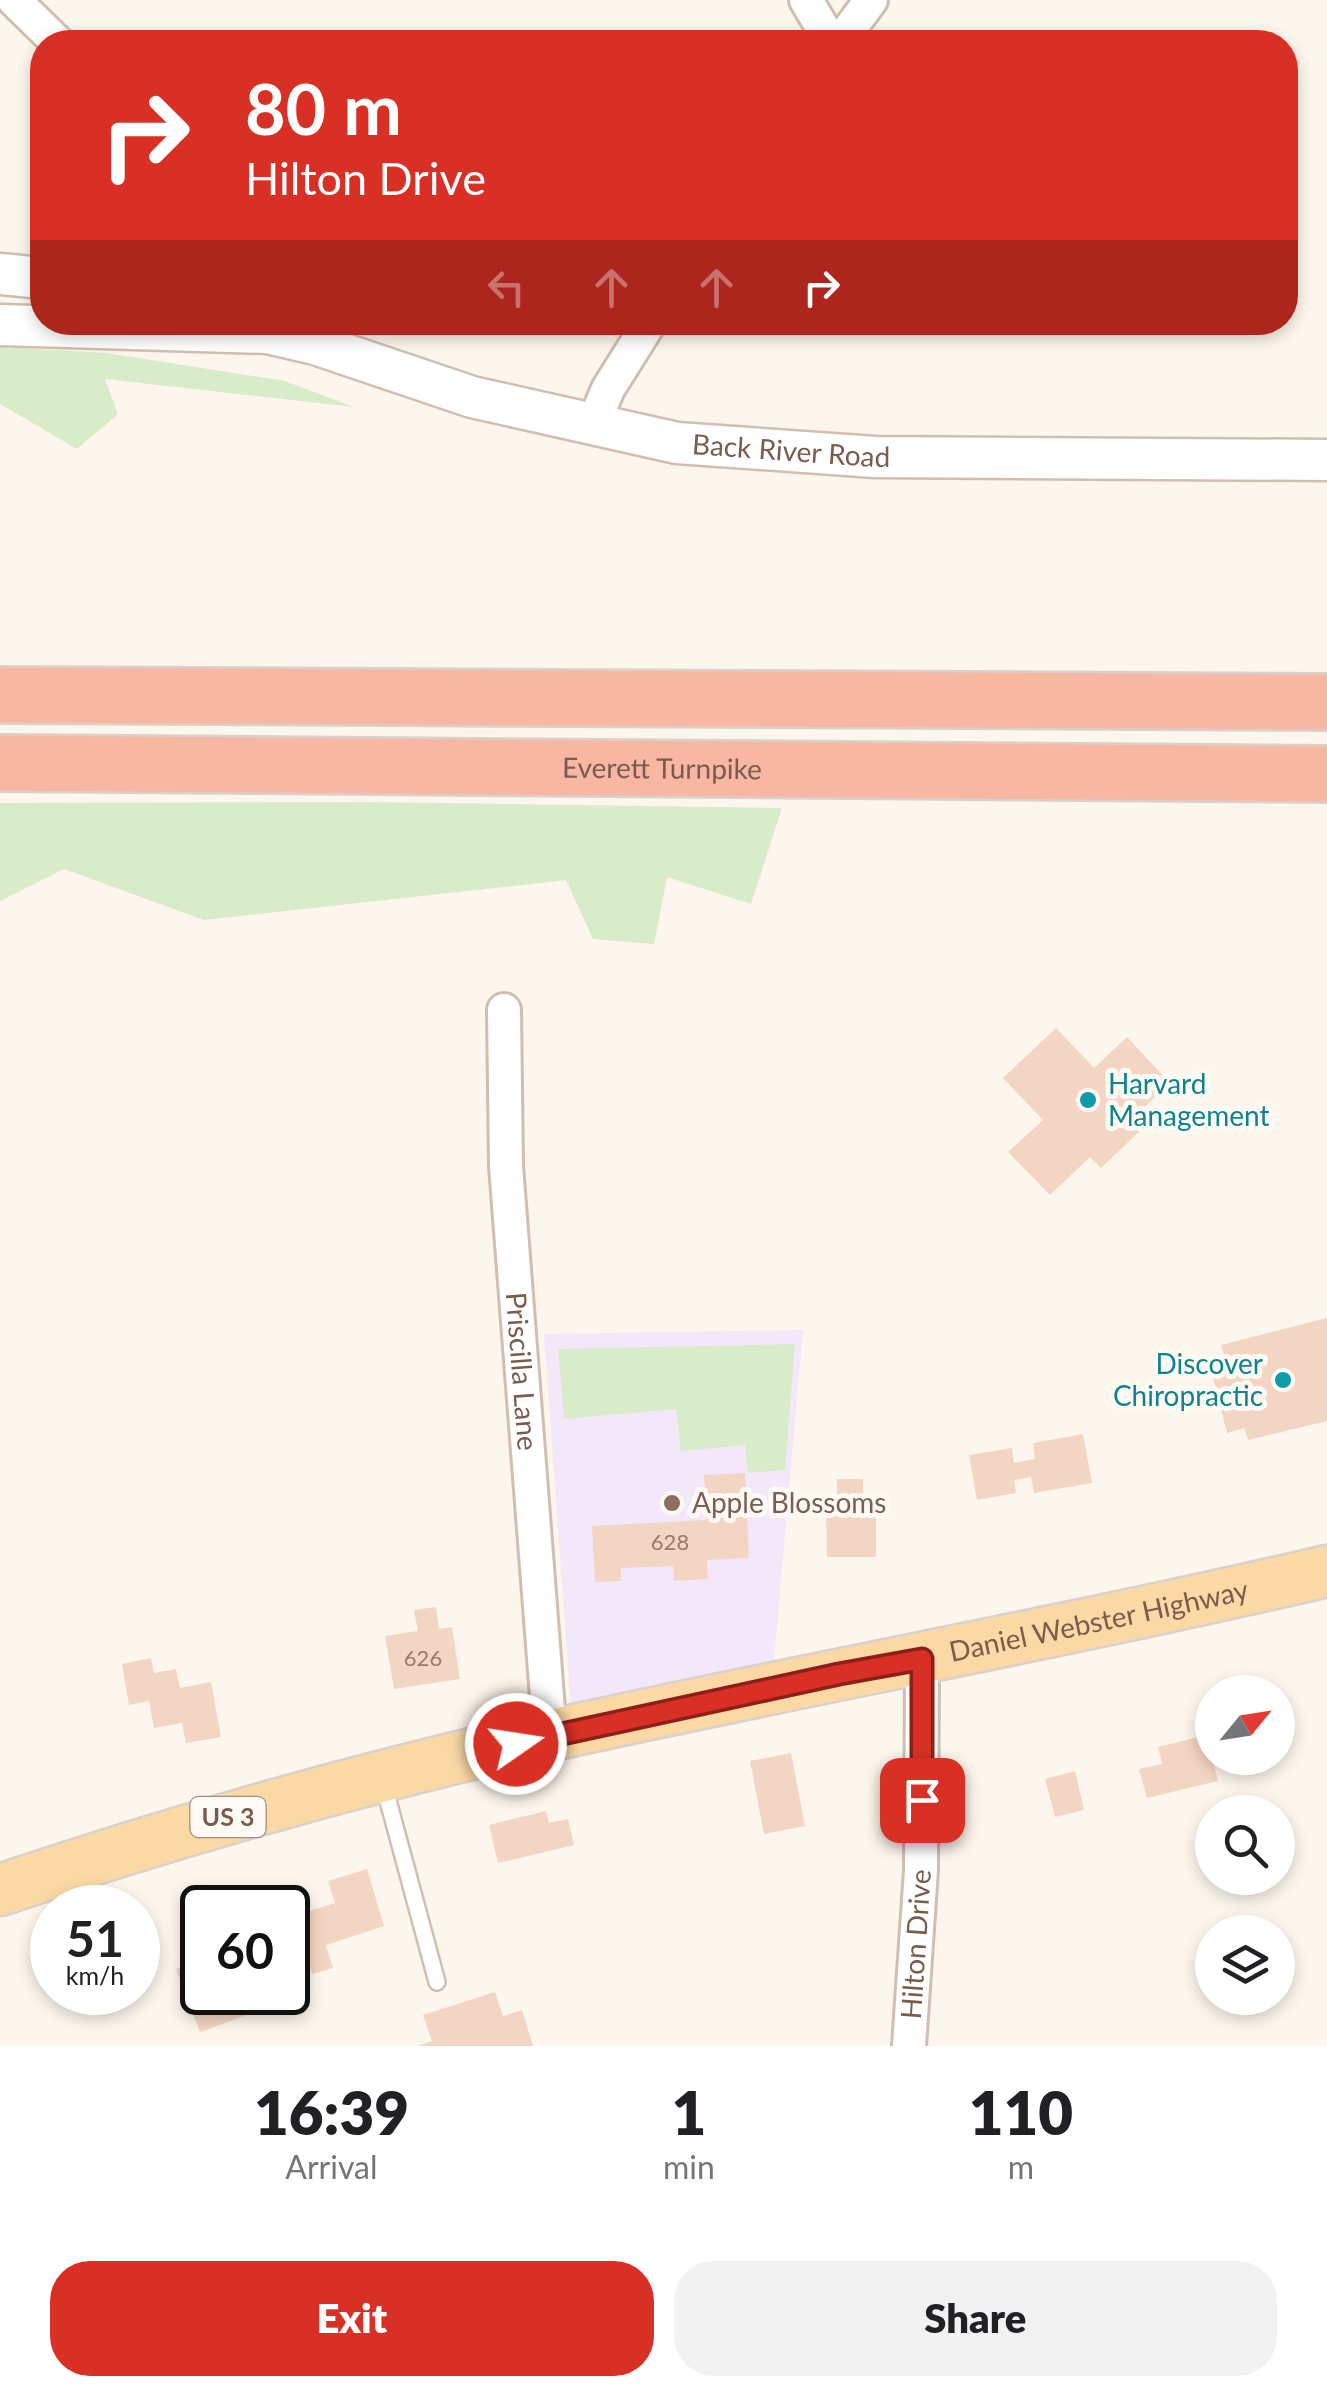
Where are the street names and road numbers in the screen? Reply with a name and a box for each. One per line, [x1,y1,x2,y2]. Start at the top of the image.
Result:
street label: Back River Road [691,426,890,473]
street label: Everett Turnpike [562,750,762,785]
street label: Priscilla Lane [500,1291,546,1452]
street label: Daniel Webster Highway [946,1571,1252,1668]
road number: US 3 [190,1797,266,1837]
street label: Hilton Drive [893,1868,937,2020]

